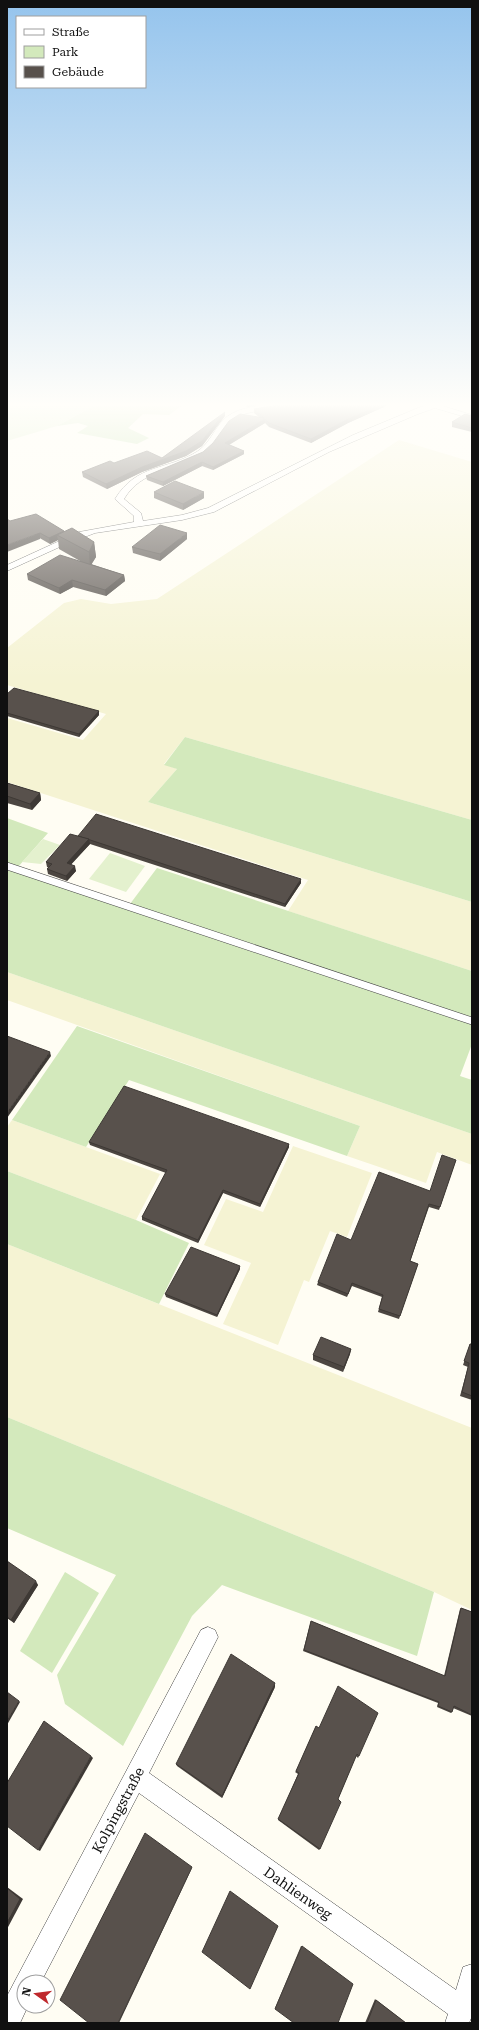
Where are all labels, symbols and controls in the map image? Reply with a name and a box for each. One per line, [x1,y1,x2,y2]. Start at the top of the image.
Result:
legend [16,16,146,88]
text: Straße [52,25,90,39]
text: Park [52,45,79,59]
text: Gebäude [52,65,104,79]
street label: Kolpingstraße [89,1764,147,1856]
street label: Dahlienweg [261,1864,335,1922]
north arrow [16,1974,56,2014]
text: N [19,1986,34,1997]

